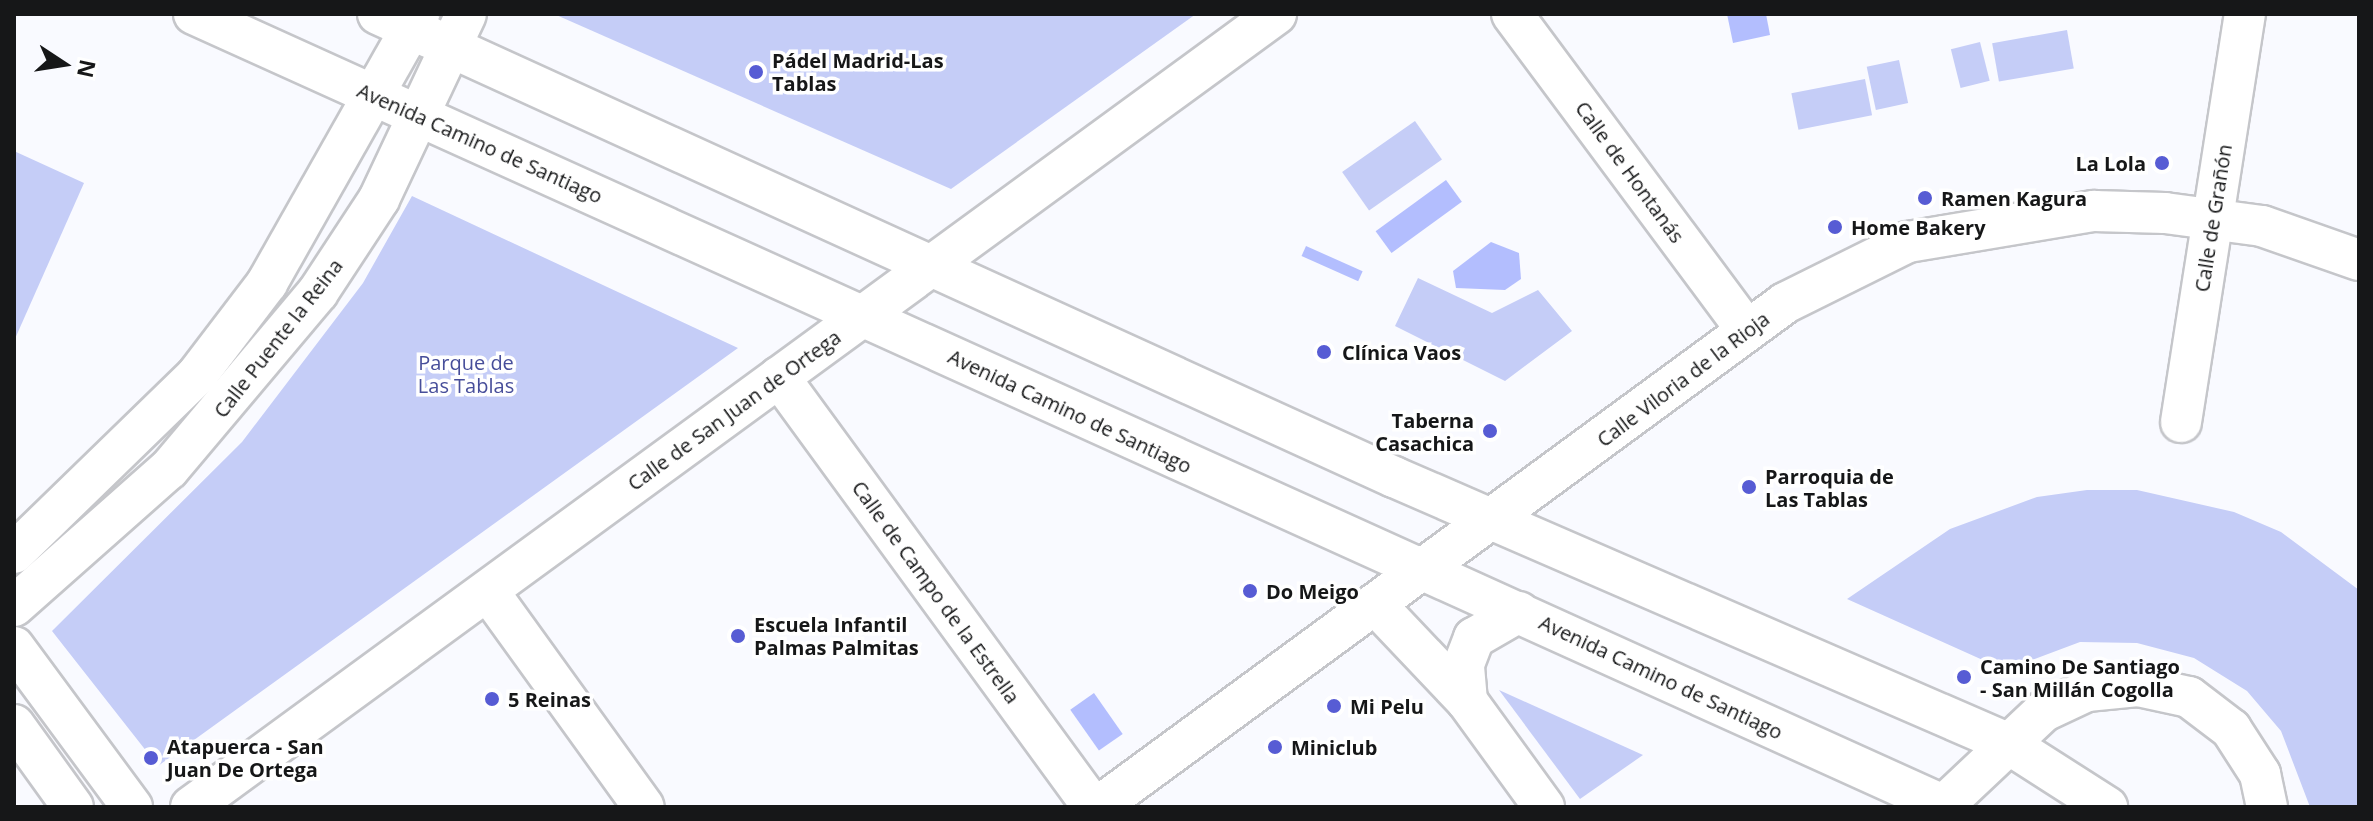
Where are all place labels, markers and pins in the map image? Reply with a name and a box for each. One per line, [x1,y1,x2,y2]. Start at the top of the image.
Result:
place label: Pádel Madrid-Las Tablas [772,48,944,95]
marker: Pádel Madrid-Las Tablas [747,63,765,81]
place label: La Lola [2076,151,2146,175]
marker: La Lola [2153,154,2171,172]
place label: Ramen Kagura [1941,186,2087,210]
marker: Ramen Kagura [1916,189,1934,207]
place label: Home Bakery [1851,215,1986,239]
marker: Home Bakery [1826,218,1844,236]
place label: Clínica Vaos [1342,340,1461,364]
marker: Clínica Vaos [1313,341,1335,363]
place label: Taberna Casachica [1375,408,1474,455]
marker: Taberna Casachica [1481,422,1499,440]
place label: Parroquia de Las Tablas [1765,464,1894,511]
marker: Parroquia de Las Tablas [1740,478,1758,496]
place label: Do Meigo [1266,579,1359,603]
marker: Do Meigo [1241,582,1259,600]
place label: Escuela Infantil Palmas Palmitas [754,612,919,659]
marker: Escuela Infantil Palmas Palmitas [729,627,747,645]
place label: Camino De Santiago - San Millán Cogolla [1980,654,2180,701]
marker: Camino De Santiago - San Millán Cogolla [1955,668,1973,686]
place label: 5 Reinas [508,687,591,711]
marker: 5 Reinas [483,690,501,708]
place label: Mi Pelu [1350,694,1424,718]
marker: Mi Pelu [1325,697,1343,715]
place label: Atapuerca - San Juan De Ortega [167,734,324,781]
place label: Miniclub [1291,735,1377,759]
marker: Miniclub [1266,738,1284,756]
marker: Atapuerca - San Juan De Ortega [142,749,160,767]

